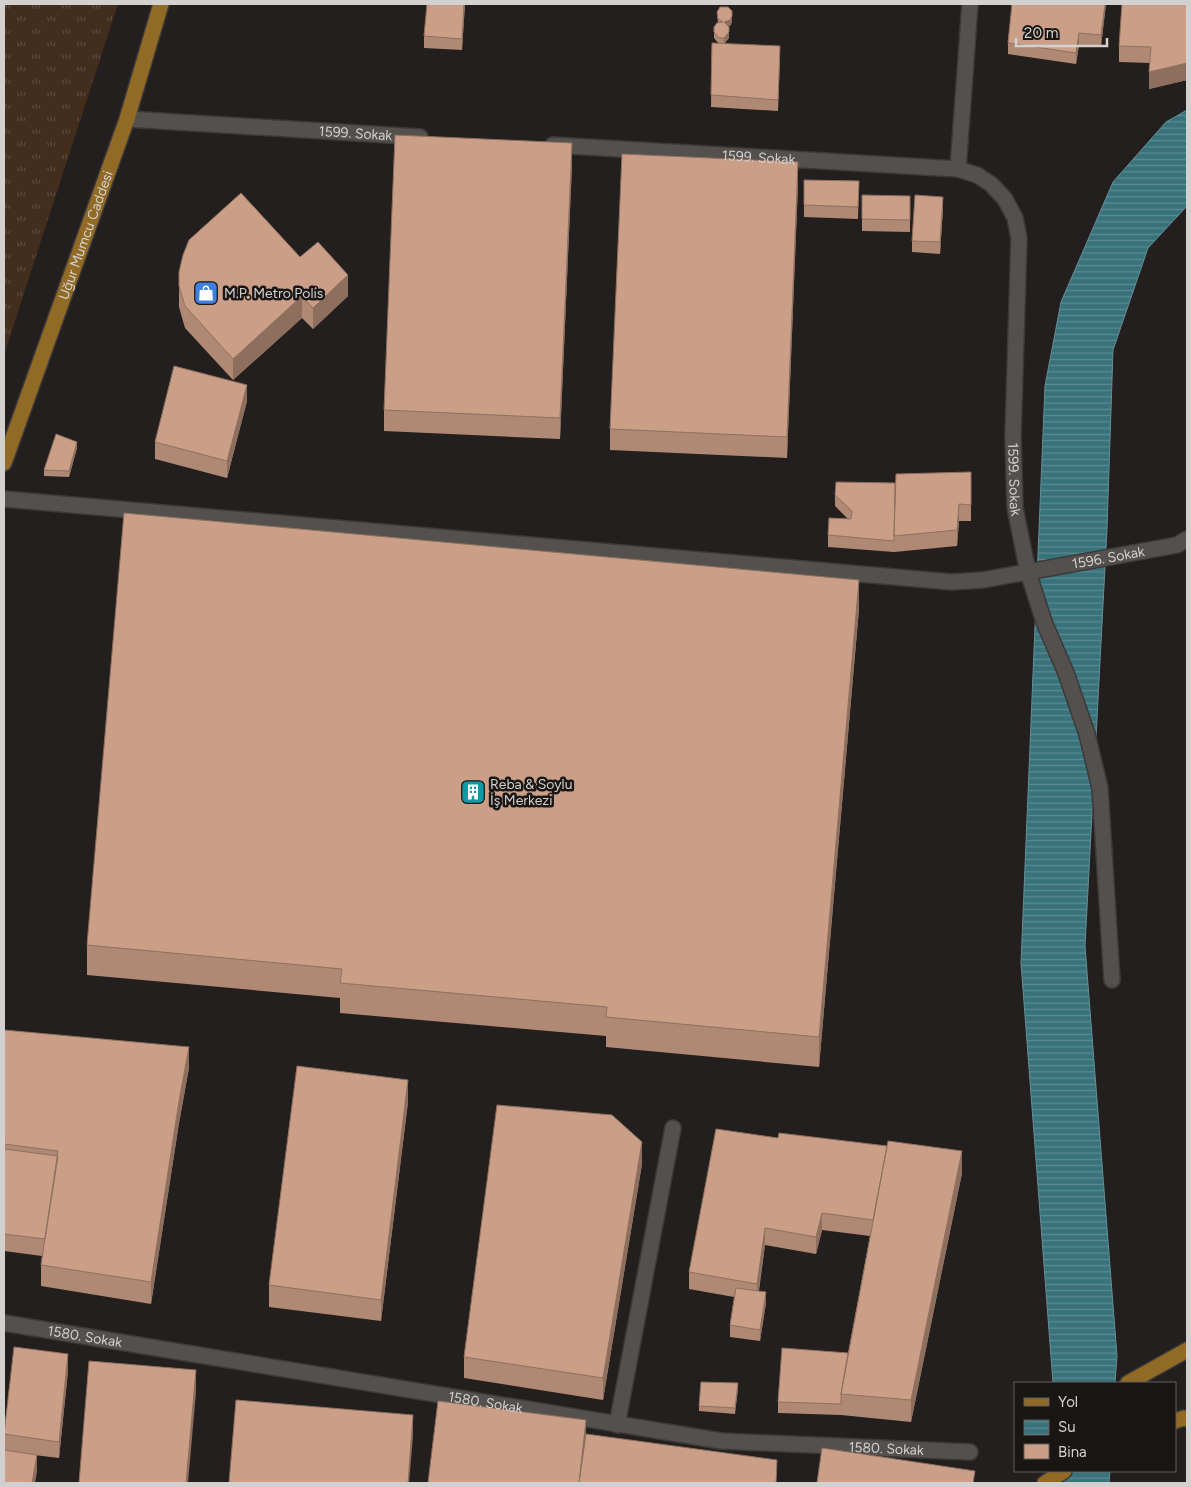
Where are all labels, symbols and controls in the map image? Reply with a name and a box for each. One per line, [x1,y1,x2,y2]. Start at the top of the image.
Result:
scale bar [1016,15,1107,47]
text: 20 m [1024,24,1058,42]
street label: 1599. Sokak [318,123,393,144]
street label: 1599. Sokak [721,147,796,168]
street label: Uğur Mumcu Caddesi [55,169,117,302]
shop icon: M.P. Metro Polis [193,280,219,306]
place label: M.P. Metro Polis [224,285,323,302]
street label: 1599. Sokak [1004,442,1024,518]
street label: 1596. Sokak [1071,543,1146,573]
place label: Reba & Soylu İş Merkezi [490,776,572,809]
building icon: Reba & Soylu İş Merkezi [460,779,486,805]
street label: 1580. Sokak [46,1322,123,1351]
legend [1014,1382,1176,1472]
street label: 1580. Sokak [447,1388,524,1417]
text: Yol [1058,1393,1078,1411]
text: Su [1058,1418,1076,1436]
street label: 1580. Sokak [848,1439,924,1459]
text: Bina [1058,1443,1087,1461]

